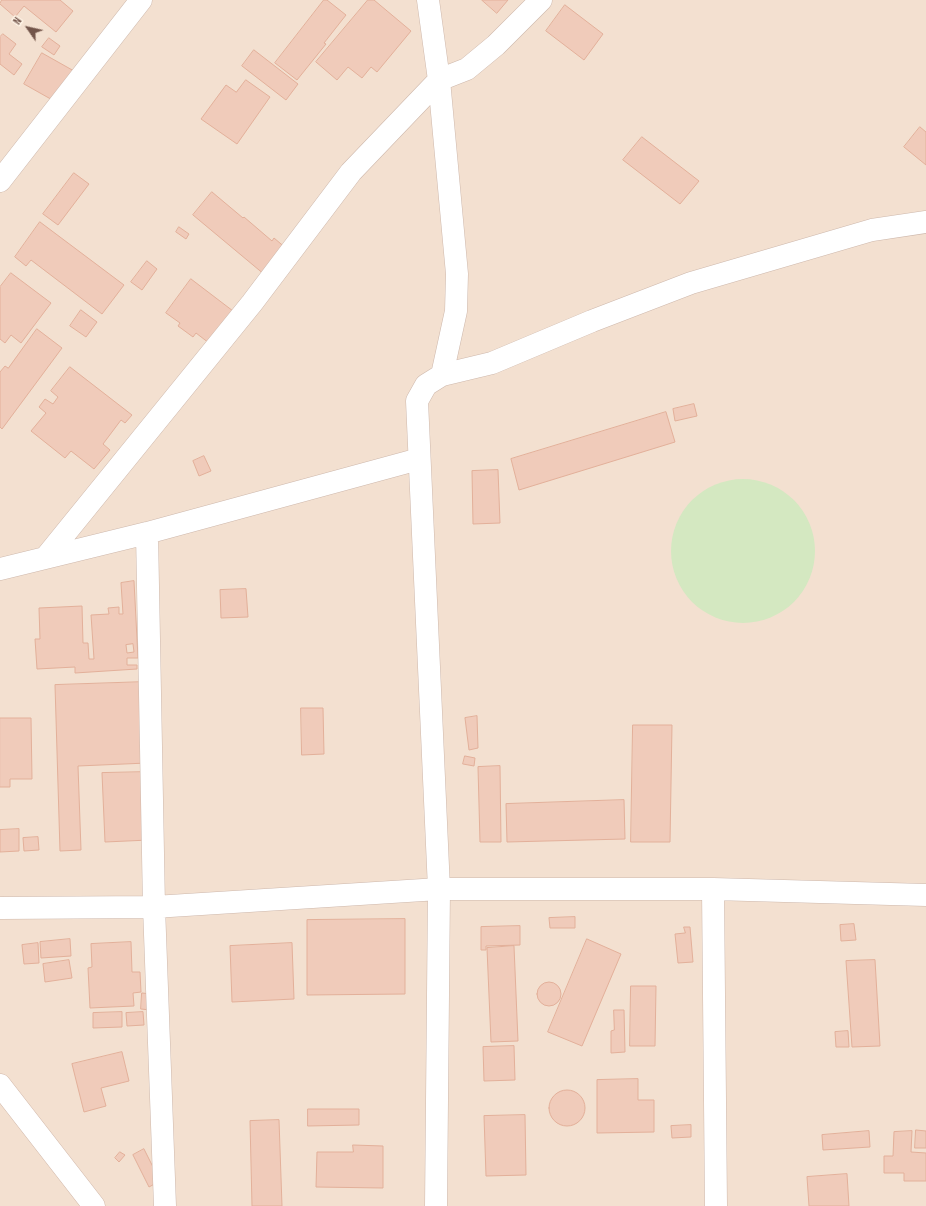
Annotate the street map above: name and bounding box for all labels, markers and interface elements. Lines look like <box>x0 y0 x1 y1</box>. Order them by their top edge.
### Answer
north arrow <box>8 8 48 48</box>
text: N <box>11 15 25 27</box>

